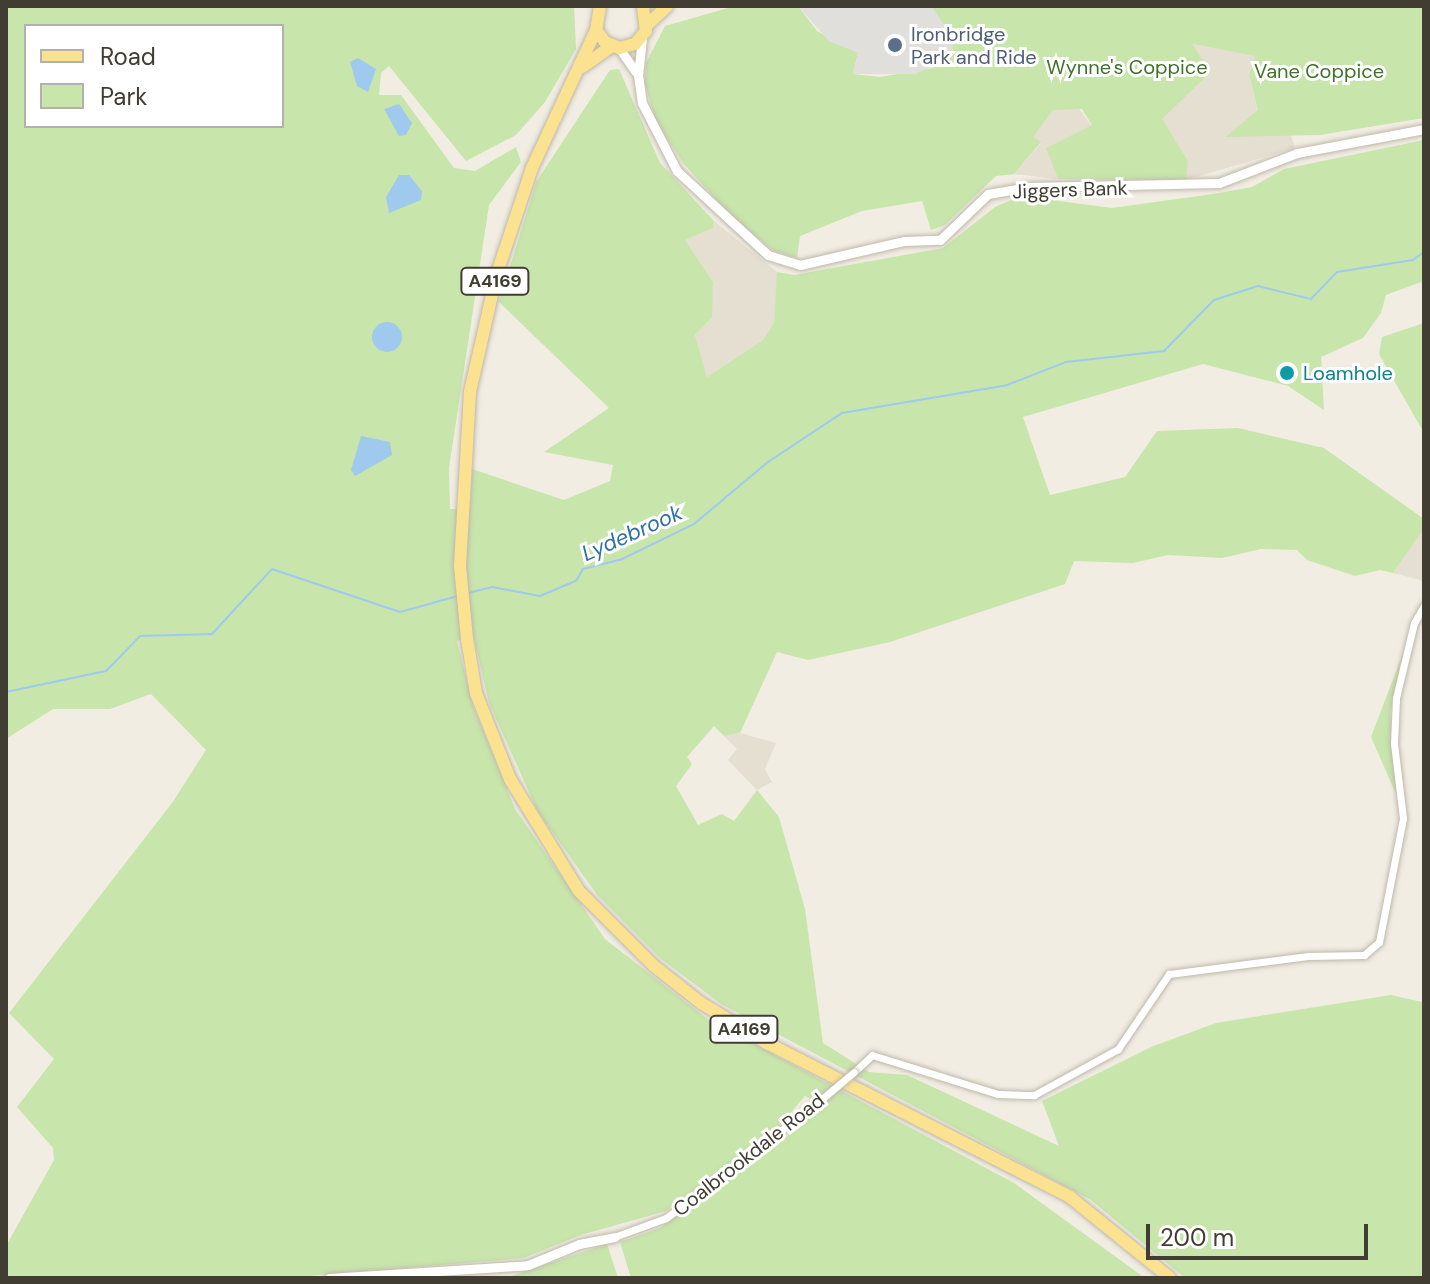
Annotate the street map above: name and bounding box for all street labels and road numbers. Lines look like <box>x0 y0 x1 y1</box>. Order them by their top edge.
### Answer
street label: Jiggers Bank <box>1012 176 1128 204</box>
road number: A4169 <box>459 267 531 295</box>
road number: A4169 <box>708 1015 780 1043</box>
street label: Coalbrookdale Road <box>669 1089 829 1221</box>

